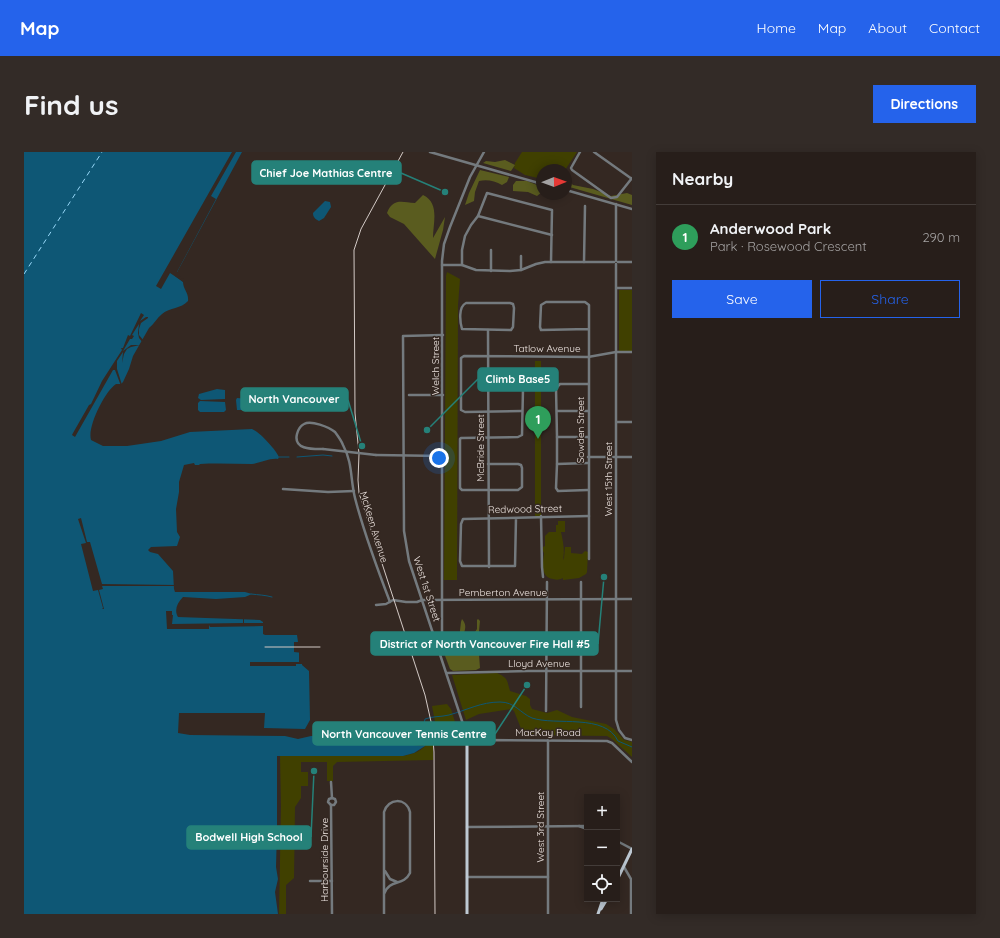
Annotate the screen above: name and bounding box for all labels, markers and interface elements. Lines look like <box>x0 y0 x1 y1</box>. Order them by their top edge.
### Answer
text: Map <box>20 16 59 40</box>
text: Home <box>757 19 796 37</box>
text: Map <box>818 19 846 37</box>
text: About <box>868 19 907 37</box>
text: Contact <box>929 19 980 37</box>
button: Directions <box>873 85 976 123</box>
text: Find us <box>24 87 118 122</box>
callout: Chief Joe Mathias Centre <box>252 161 401 184</box>
north arrow <box>536 164 572 200</box>
text: Chief Joe Mathias Centre <box>259 166 393 180</box>
text: Nearby <box>672 168 733 189</box>
text: Anderwood Park <box>710 219 831 238</box>
text: 1 <box>682 229 688 245</box>
text: 290 m <box>922 229 960 245</box>
text: Park · Rosewood Crescent <box>710 238 867 254</box>
button: Save <box>672 280 812 318</box>
button: Share <box>820 280 960 318</box>
street label: Welch Street <box>429 336 442 395</box>
street label: Tatlow Avenue <box>513 342 581 355</box>
callout: Climb Base5 <box>478 368 558 391</box>
text: Climb Base5 <box>486 372 550 386</box>
callout: North Vancouver <box>241 388 348 411</box>
text: North Vancouver <box>249 392 340 406</box>
street label: Sowden Street <box>574 396 587 463</box>
pin: 1 <box>525 406 551 439</box>
street label: McBride Street <box>474 414 487 482</box>
street label: West 15th Street <box>602 441 615 516</box>
your location <box>429 448 449 468</box>
street label: McKeen Avenue <box>357 490 391 565</box>
street label: Redwood Street <box>488 502 563 516</box>
street label: West 1st Street <box>410 555 444 624</box>
street label: Pemberton Avenue <box>459 586 547 599</box>
callout: District of North Vancouver Fire Hall #5 <box>371 632 598 655</box>
text: District of North Vancouver Fire Hall #5 <box>380 637 590 651</box>
street label: Lloyd Avenue <box>508 657 570 670</box>
callout: North Vancouver Tennis Centre <box>313 722 495 745</box>
street label: MacKay Road <box>515 726 581 739</box>
text: North Vancouver Tennis Centre <box>321 727 487 741</box>
street label: West 3rd Street <box>534 791 547 862</box>
map controls <box>584 794 620 902</box>
button: + <box>584 794 620 830</box>
street label: Harbourside Drive <box>318 818 331 902</box>
callout: Bodwell High School <box>187 826 311 849</box>
text: Bodwell High School <box>195 830 303 844</box>
button: − <box>584 830 620 866</box>
button: locate <box>584 866 620 902</box>

